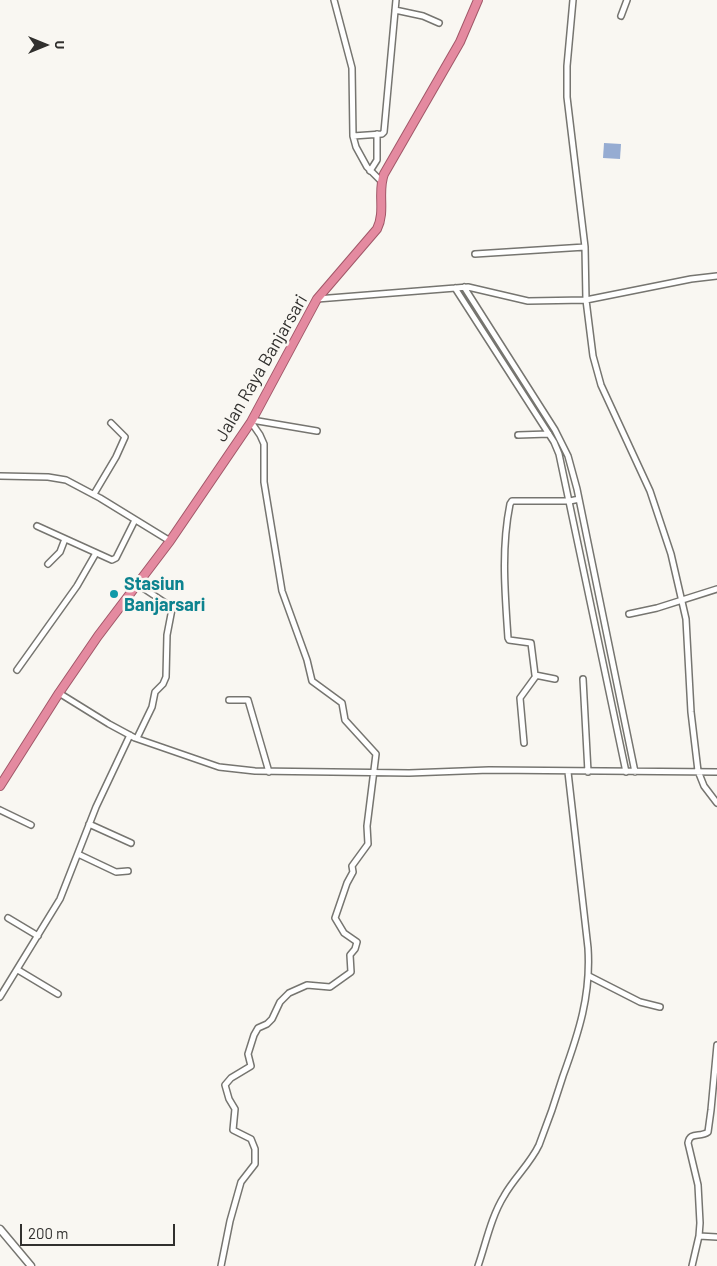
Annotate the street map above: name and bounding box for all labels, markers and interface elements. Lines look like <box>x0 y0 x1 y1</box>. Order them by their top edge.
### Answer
north arrow <box>20 20 70 70</box>
text: U <box>52 41 69 49</box>
street label: Jalan Raya Banjarsari <box>210 291 312 445</box>
place label: Stasiun Banjarsari <box>124 573 205 616</box>
marker: Stasiun Banjarsari <box>108 588 120 600</box>
scale bar <box>22 1214 178 1246</box>
text: 200 m <box>28 1224 68 1242</box>

